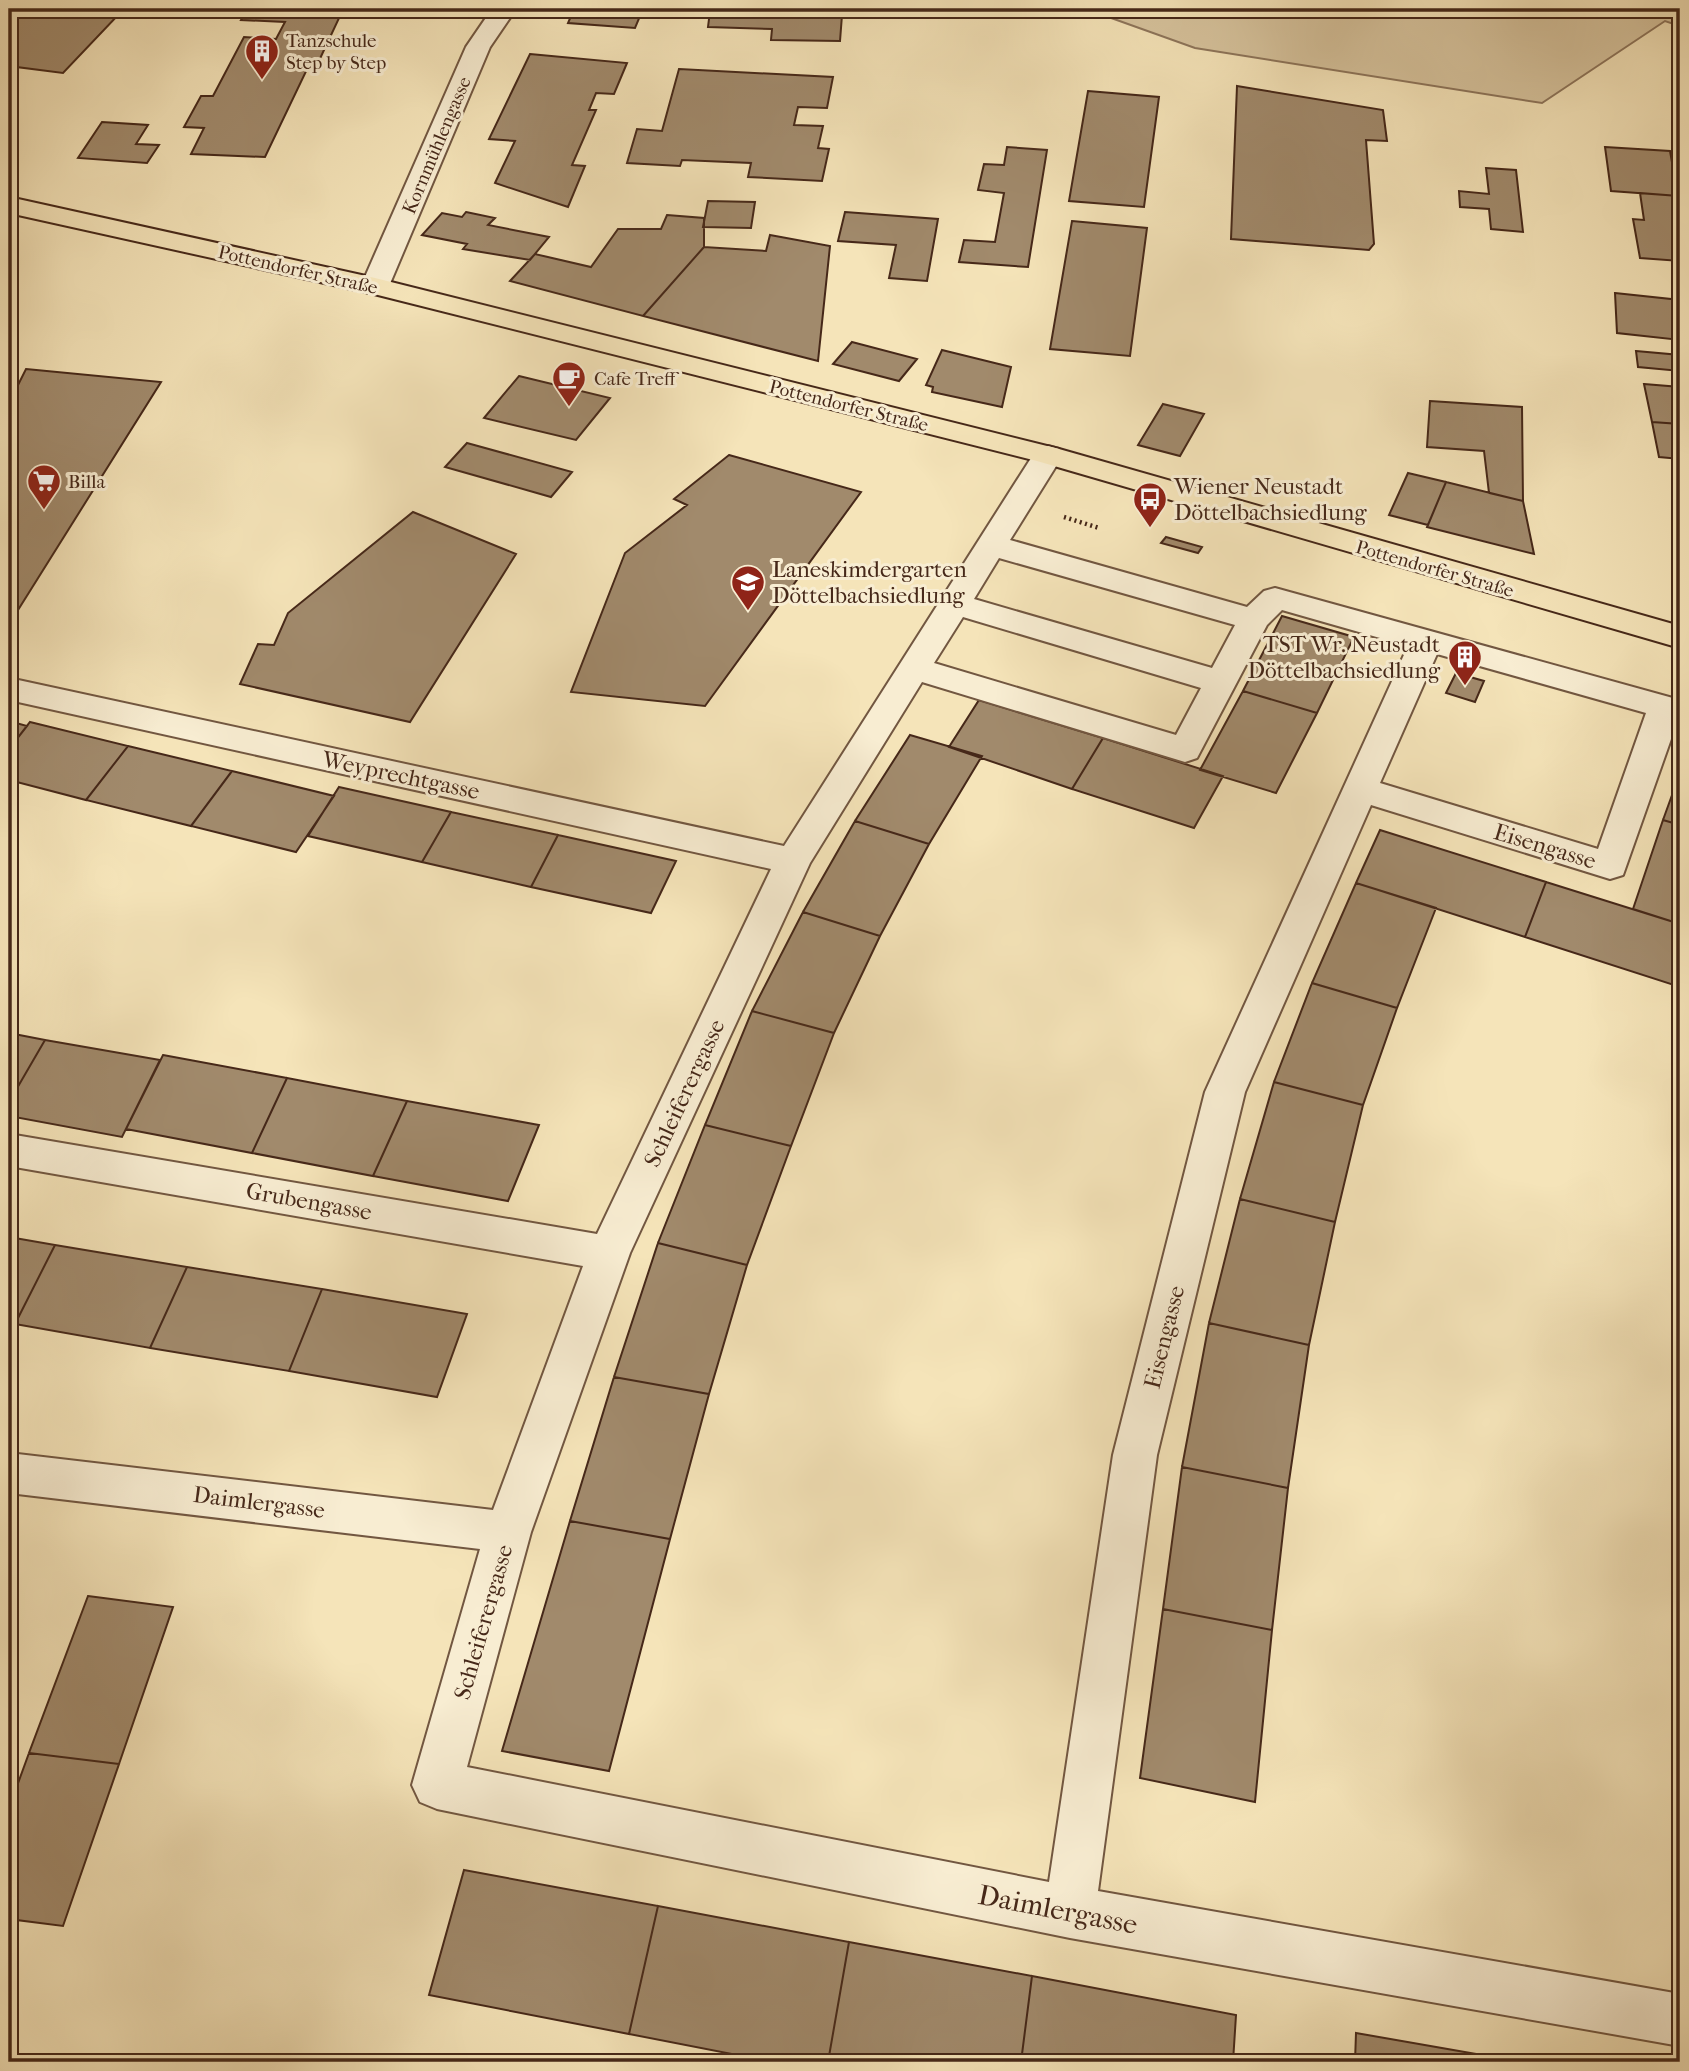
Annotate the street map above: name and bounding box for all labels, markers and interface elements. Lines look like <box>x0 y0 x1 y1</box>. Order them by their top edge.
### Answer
place label: Tanzschule Step by Step <box>286 30 386 74</box>
building icon: Tanzschule Step by Step <box>243 32 281 81</box>
street label: Kornmühlengasse <box>398 73 476 217</box>
street label: Pottendorfer Straße <box>216 241 380 299</box>
cafe icon: Cafe Treff <box>550 359 588 408</box>
place label: Cafe Treff <box>594 368 680 390</box>
street label: Pottendorfer Straße <box>767 376 931 436</box>
supermarket icon: Billa <box>25 462 63 511</box>
place label: Billa <box>68 471 105 493</box>
place label: Wiener Neustadt Döttelbachsiedlung <box>1173 473 1367 526</box>
bus stop icon: Wiener Neustadt Döttelbachsiedlung <box>1131 480 1169 529</box>
street label: Pottendorfer Straße <box>1353 536 1516 602</box>
place label: Laneskimdergarten Döttelbachsiedlung <box>772 556 967 609</box>
school or university icon: Laneskimdergarten Döttelbachsiedlung <box>729 563 767 612</box>
place label: TST Wr. Neustadt Döttelbachsiedlung <box>1247 631 1441 684</box>
building icon: TST Wr. Neustadt Döttelbachsiedlung <box>1446 638 1484 687</box>
street label: Weyprechtgasse <box>319 745 482 805</box>
street label: Eisengasse <box>1491 818 1599 875</box>
street label: Schleiferergasse <box>638 1015 730 1171</box>
street label: Grubengasse <box>244 1177 374 1226</box>
street label: Eisengasse <box>1139 1283 1190 1391</box>
street label: Daimlergasse <box>191 1481 326 1524</box>
street label: Schleiferergasse <box>448 1542 518 1703</box>
street label: Daimlergasse <box>975 1878 1140 1941</box>

